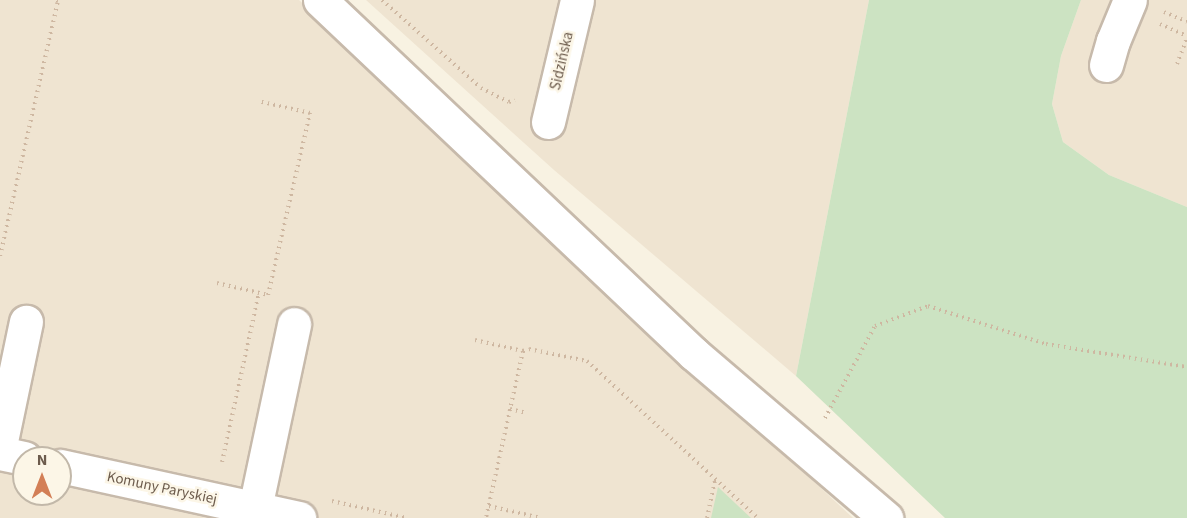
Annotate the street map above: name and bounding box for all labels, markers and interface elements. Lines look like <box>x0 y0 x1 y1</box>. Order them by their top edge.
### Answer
street label: Sidzińska <box>547 30 577 92</box>
north arrow <box>12 446 72 506</box>
text: N <box>37 449 47 471</box>
street label: Komuny Paryskiej <box>105 468 219 508</box>

